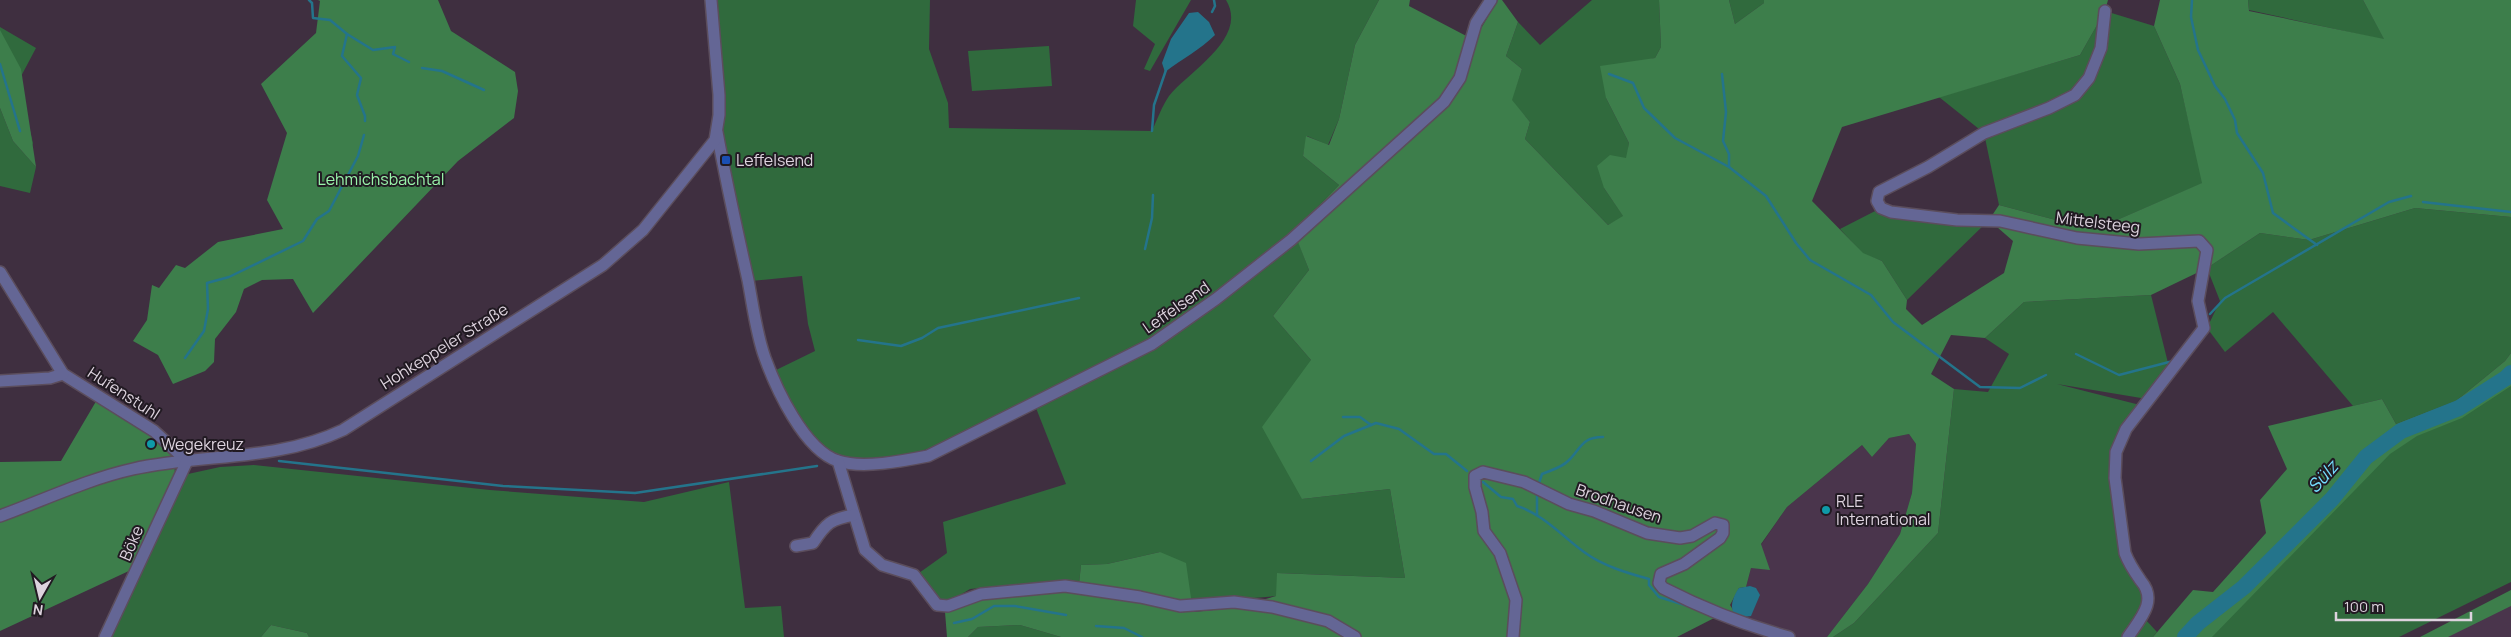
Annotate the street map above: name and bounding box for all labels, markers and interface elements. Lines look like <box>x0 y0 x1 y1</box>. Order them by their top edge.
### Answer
place label: Leffelsend <box>736 149 813 171</box>
marker: Leffelsend <box>720 154 732 166</box>
park label: Lehmichsbachtal <box>318 168 444 190</box>
street label: Mittelsteeg <box>2055 206 2141 238</box>
street label: Leffelsend <box>1138 276 1214 338</box>
street label: Hohkeppeler Straße <box>376 298 512 394</box>
street label: Hufenstuhl <box>84 361 164 425</box>
place label: Wegekreuz <box>161 433 244 455</box>
marker: Wegekreuz <box>145 438 157 450</box>
water label: Sülz <box>2302 453 2345 498</box>
street label: Brodhausen <box>1573 478 1665 528</box>
place label: RLE International <box>1836 490 1931 530</box>
marker: RLE International <box>1820 504 1832 516</box>
street label: Böke <box>114 522 148 564</box>
north arrow <box>15 572 65 622</box>
scale bar <box>2336 590 2471 622</box>
text: 100 m <box>2344 596 2384 617</box>
text: N <box>32 600 44 620</box>

